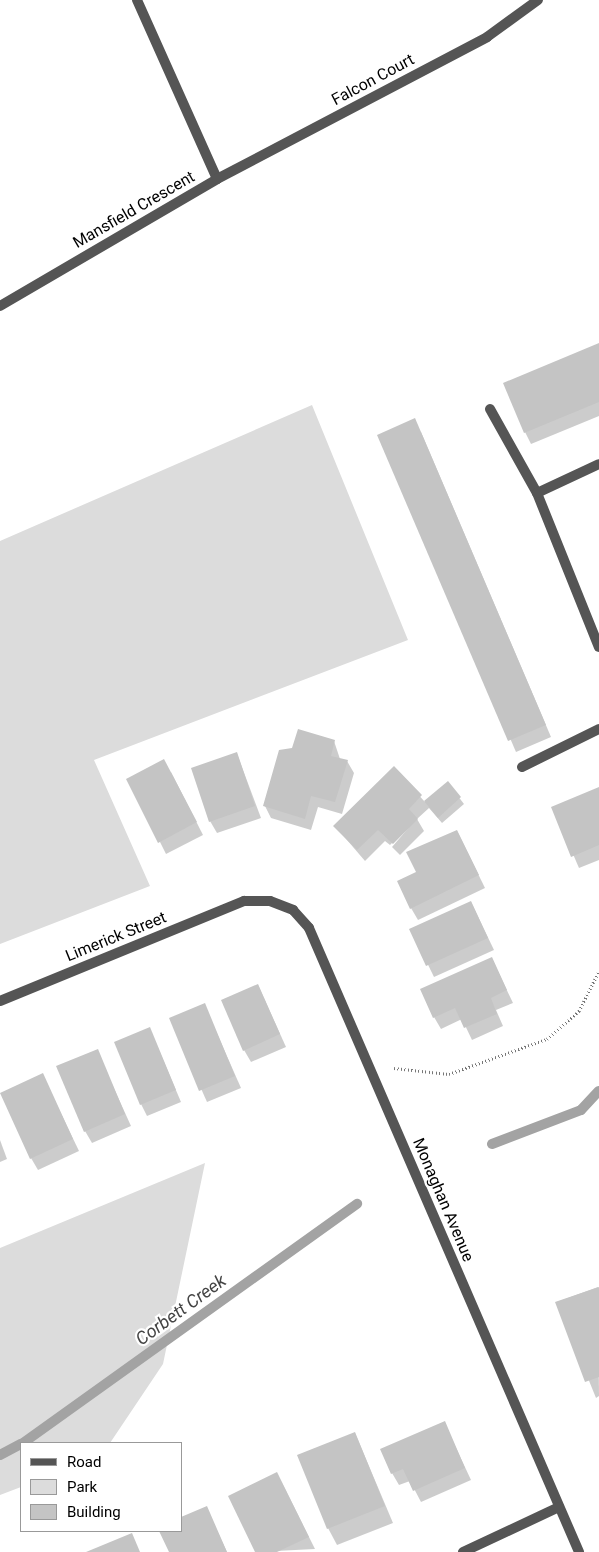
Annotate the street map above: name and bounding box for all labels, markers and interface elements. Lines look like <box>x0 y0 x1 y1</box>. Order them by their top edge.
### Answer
street label: Falcon Court <box>328 50 418 110</box>
street label: Mansfield Crescent <box>70 167 198 253</box>
street label: Limerick Street <box>63 908 169 966</box>
street label: Monaghan Avenue <box>408 1135 478 1265</box>
water label: Corbett Creek <box>132 1270 230 1350</box>
legend <box>20 1442 182 1532</box>
text: Road <box>67 1453 101 1471</box>
text: Park <box>67 1478 97 1496</box>
text: Building <box>67 1503 121 1521</box>

